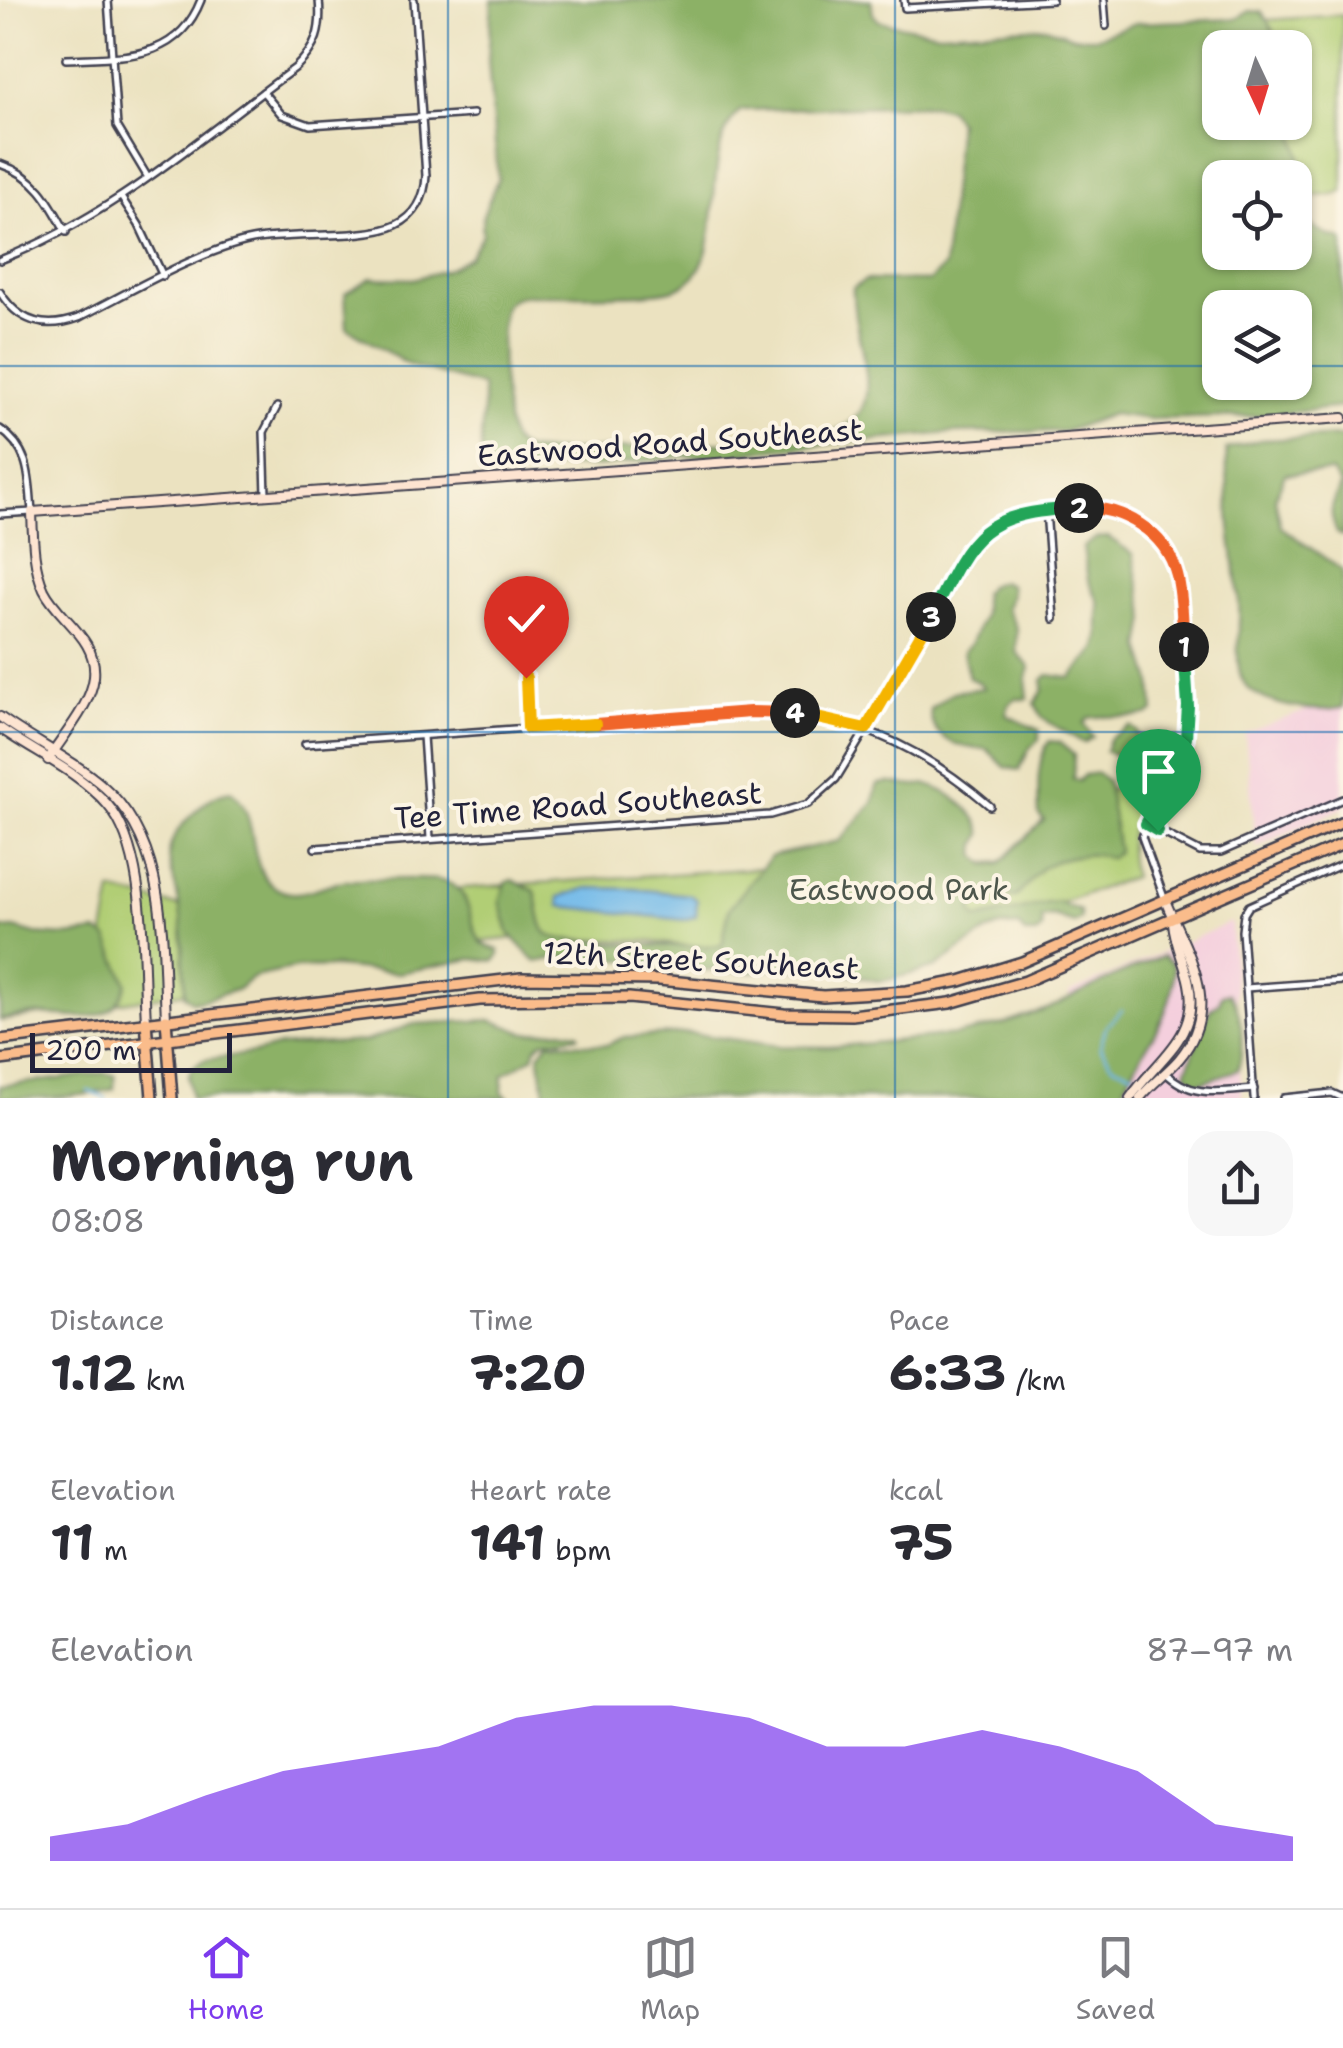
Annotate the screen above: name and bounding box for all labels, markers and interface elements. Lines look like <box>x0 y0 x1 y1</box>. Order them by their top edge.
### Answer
north arrow <box>1202 30 1312 140</box>
map controls <box>1202 30 1312 400</box>
button: locate <box>1202 160 1312 270</box>
button: layers <box>1202 290 1312 400</box>
street label: Eastwood Road Southeast <box>476 409 864 476</box>
pin: 2 <box>1054 483 1104 533</box>
text: 2 <box>1069 489 1089 527</box>
pin <box>484 576 569 679</box>
icon: check <box>499 591 554 646</box>
pin: 3 <box>906 592 956 642</box>
text: 3 <box>921 598 941 636</box>
pin: 1 <box>1159 622 1209 672</box>
text: 1 <box>1178 628 1190 666</box>
pin: 4 <box>770 688 820 738</box>
text: 4 <box>785 694 805 732</box>
pin <box>1116 729 1201 832</box>
icon: arrive <box>1131 744 1186 799</box>
street label: Tee Time Road Southeast <box>393 772 763 839</box>
park label: Eastwood Park <box>789 869 1009 910</box>
street label: 12th Street Southeast <box>542 932 860 989</box>
scale bar <box>30 1028 232 1072</box>
text: 200 m <box>45 1031 136 1069</box>
text: Morning run <box>50 1124 414 1198</box>
button: share <box>1188 1131 1293 1236</box>
text: 08:08 <box>50 1199 145 1242</box>
text: Distance <box>50 1301 165 1339</box>
text: Time <box>469 1301 534 1339</box>
text: Pace <box>889 1301 950 1339</box>
text: 1.12 <box>50 1339 136 1406</box>
text: 7:20 <box>469 1339 587 1406</box>
text: 6:33 <box>889 1339 1006 1406</box>
text: km <box>136 1361 185 1399</box>
text: /km <box>1006 1361 1066 1399</box>
text: Elevation <box>50 1471 175 1509</box>
text: Heart rate <box>469 1471 612 1509</box>
text: kcal <box>889 1471 943 1509</box>
text: 11 <box>50 1509 94 1576</box>
text: 141 <box>469 1509 546 1576</box>
text: 75 <box>889 1509 954 1576</box>
text: m <box>94 1531 128 1569</box>
text: bpm <box>546 1531 611 1569</box>
text: Elevation <box>50 1628 193 1671</box>
text: 87–97 m <box>1146 1628 1293 1671</box>
tab: Home <box>188 1930 265 2028</box>
tab: Map <box>640 1930 700 2028</box>
tab: Saved <box>1076 1930 1155 2028</box>

